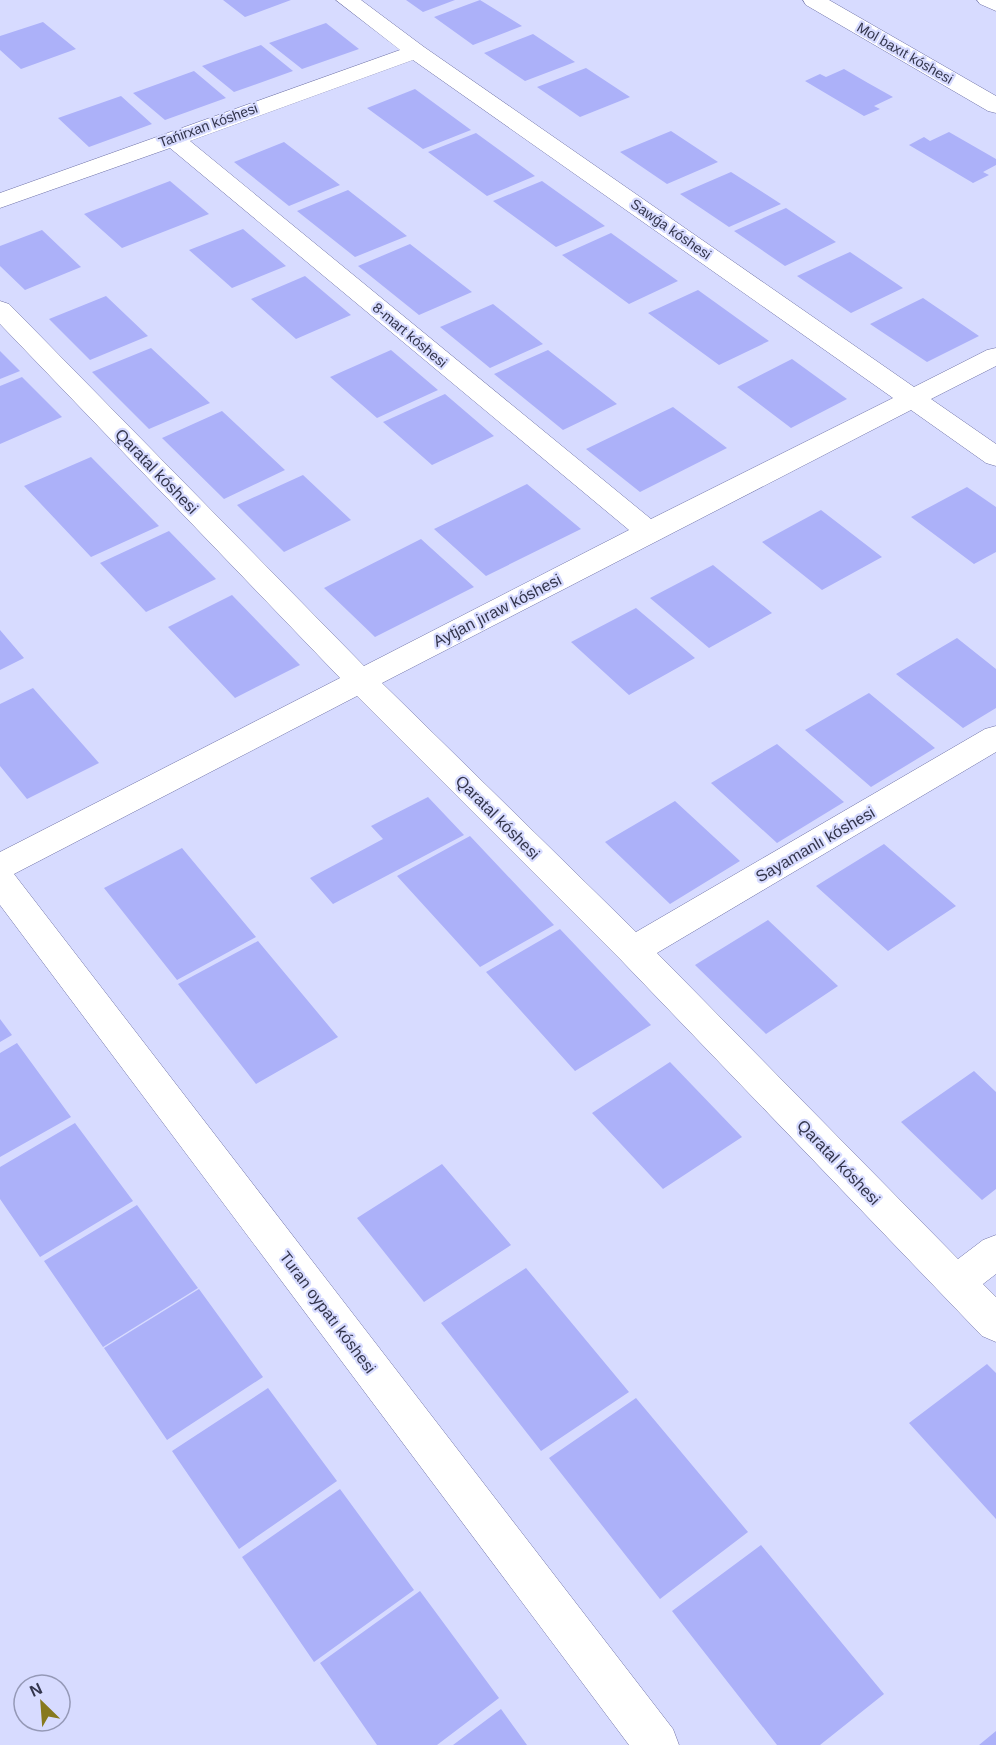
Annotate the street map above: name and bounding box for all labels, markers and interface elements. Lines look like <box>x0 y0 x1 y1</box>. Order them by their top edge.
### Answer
street label: Mol baxıt kóshesi <box>854 19 956 87</box>
street label: Tańirxan kóshesi <box>156 100 260 150</box>
street label: Sawǵa kóshesi <box>628 195 714 263</box>
street label: 8-mart kóshesi <box>370 299 450 371</box>
street label: Qaratal kóshesi <box>112 425 201 517</box>
street label: Aytjan jıraw kóshesi <box>431 571 564 650</box>
street label: Qaratal kóshesi <box>452 772 543 863</box>
street label: Sayamanlı kóshesi <box>753 803 878 885</box>
street label: Qaratal kóshesi <box>794 1116 883 1208</box>
street label: Turan oypatı kóshesi <box>276 1248 379 1376</box>
north arrow <box>12 1673 72 1733</box>
text: N <box>27 1680 45 1700</box>

